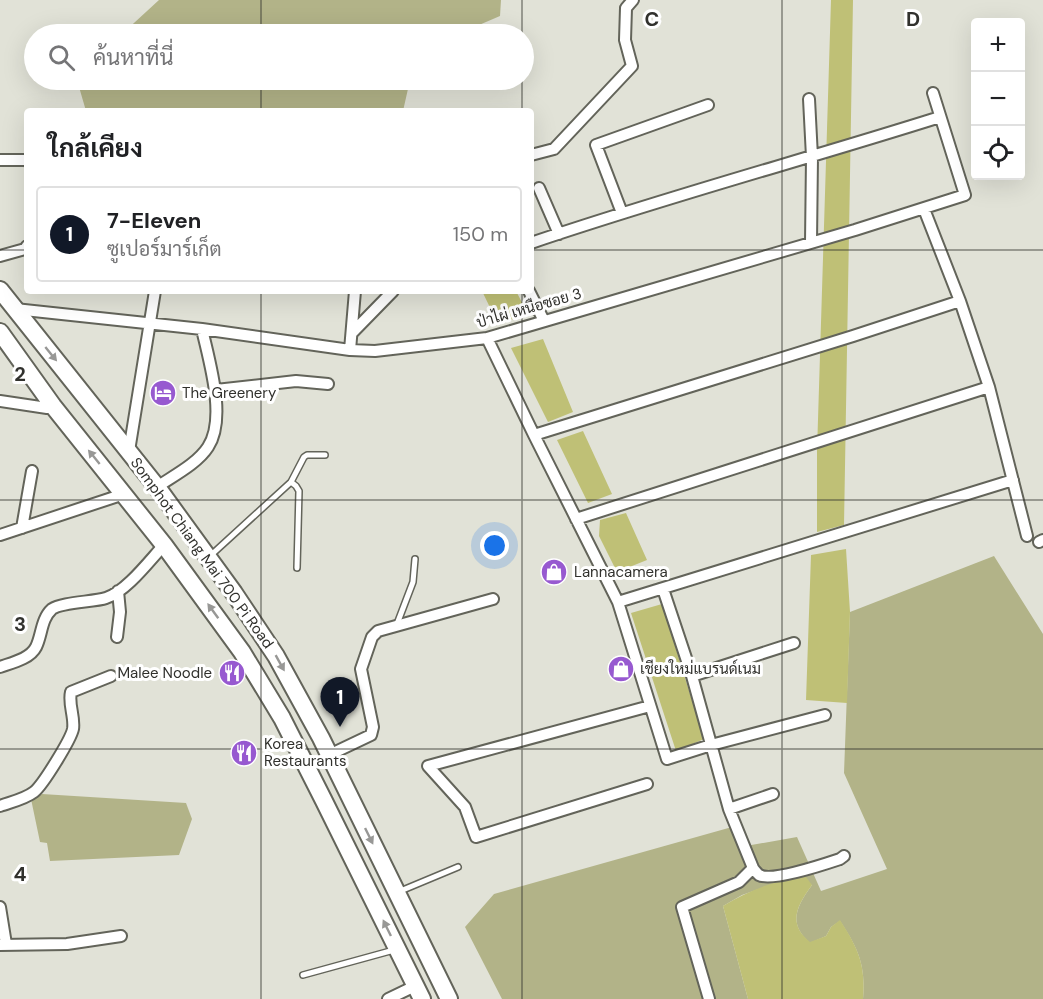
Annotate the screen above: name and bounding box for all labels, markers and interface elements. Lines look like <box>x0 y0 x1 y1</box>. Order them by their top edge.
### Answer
text: C <box>645 6 659 32</box>
text: D <box>906 6 920 32</box>
map controls <box>971 18 1025 180</box>
button: + <box>971 18 1025 72</box>
search box <box>24 24 534 90</box>
icon: search <box>45 41 78 74</box>
text: ค้นหาที่นี่ <box>93 43 173 72</box>
button: − <box>971 72 1025 126</box>
button: locate <box>971 126 1025 180</box>
text: ใกล้เคียง <box>48 131 143 165</box>
text: 7-Eleven <box>107 206 201 235</box>
text: 1 <box>66 221 73 247</box>
text: 150 m <box>453 221 508 247</box>
text: ซูเปอร์มาร์เก็ต <box>107 236 222 262</box>
street label: ป่าไผ่ เหนือซอย 3 <box>474 283 584 333</box>
one-way arrow <box>45 346 58 362</box>
text: 2 <box>14 361 26 387</box>
hotel icon: The Greenery <box>148 378 178 408</box>
place label: The Greenery <box>182 383 277 403</box>
one-way arrow <box>88 450 101 465</box>
street label: Somphot Chiang Mai 700 Pi Road <box>126 454 278 652</box>
your location <box>480 531 509 560</box>
shop icon: Lannacamera <box>539 557 569 587</box>
place label: Lannacamera <box>574 562 668 582</box>
one-way arrow <box>207 604 219 620</box>
text: 3 <box>14 611 26 637</box>
shop icon: เชียงใหม่แบรนด์เนม <box>606 654 636 684</box>
one-way arrow <box>274 655 285 671</box>
restaurant icon: Malee Noodle <box>217 658 247 688</box>
place label: เชียงใหม่แบรนด์เนม <box>640 659 761 679</box>
place label: Malee Noodle <box>117 663 212 683</box>
pin: 1 <box>320 678 360 727</box>
place label: Korea Restaurants <box>264 734 347 771</box>
restaurant icon: Korea Restaurants <box>229 738 259 768</box>
one-way arrow <box>365 827 374 844</box>
text: 4 <box>14 861 27 887</box>
one-way arrow <box>382 919 391 936</box>

